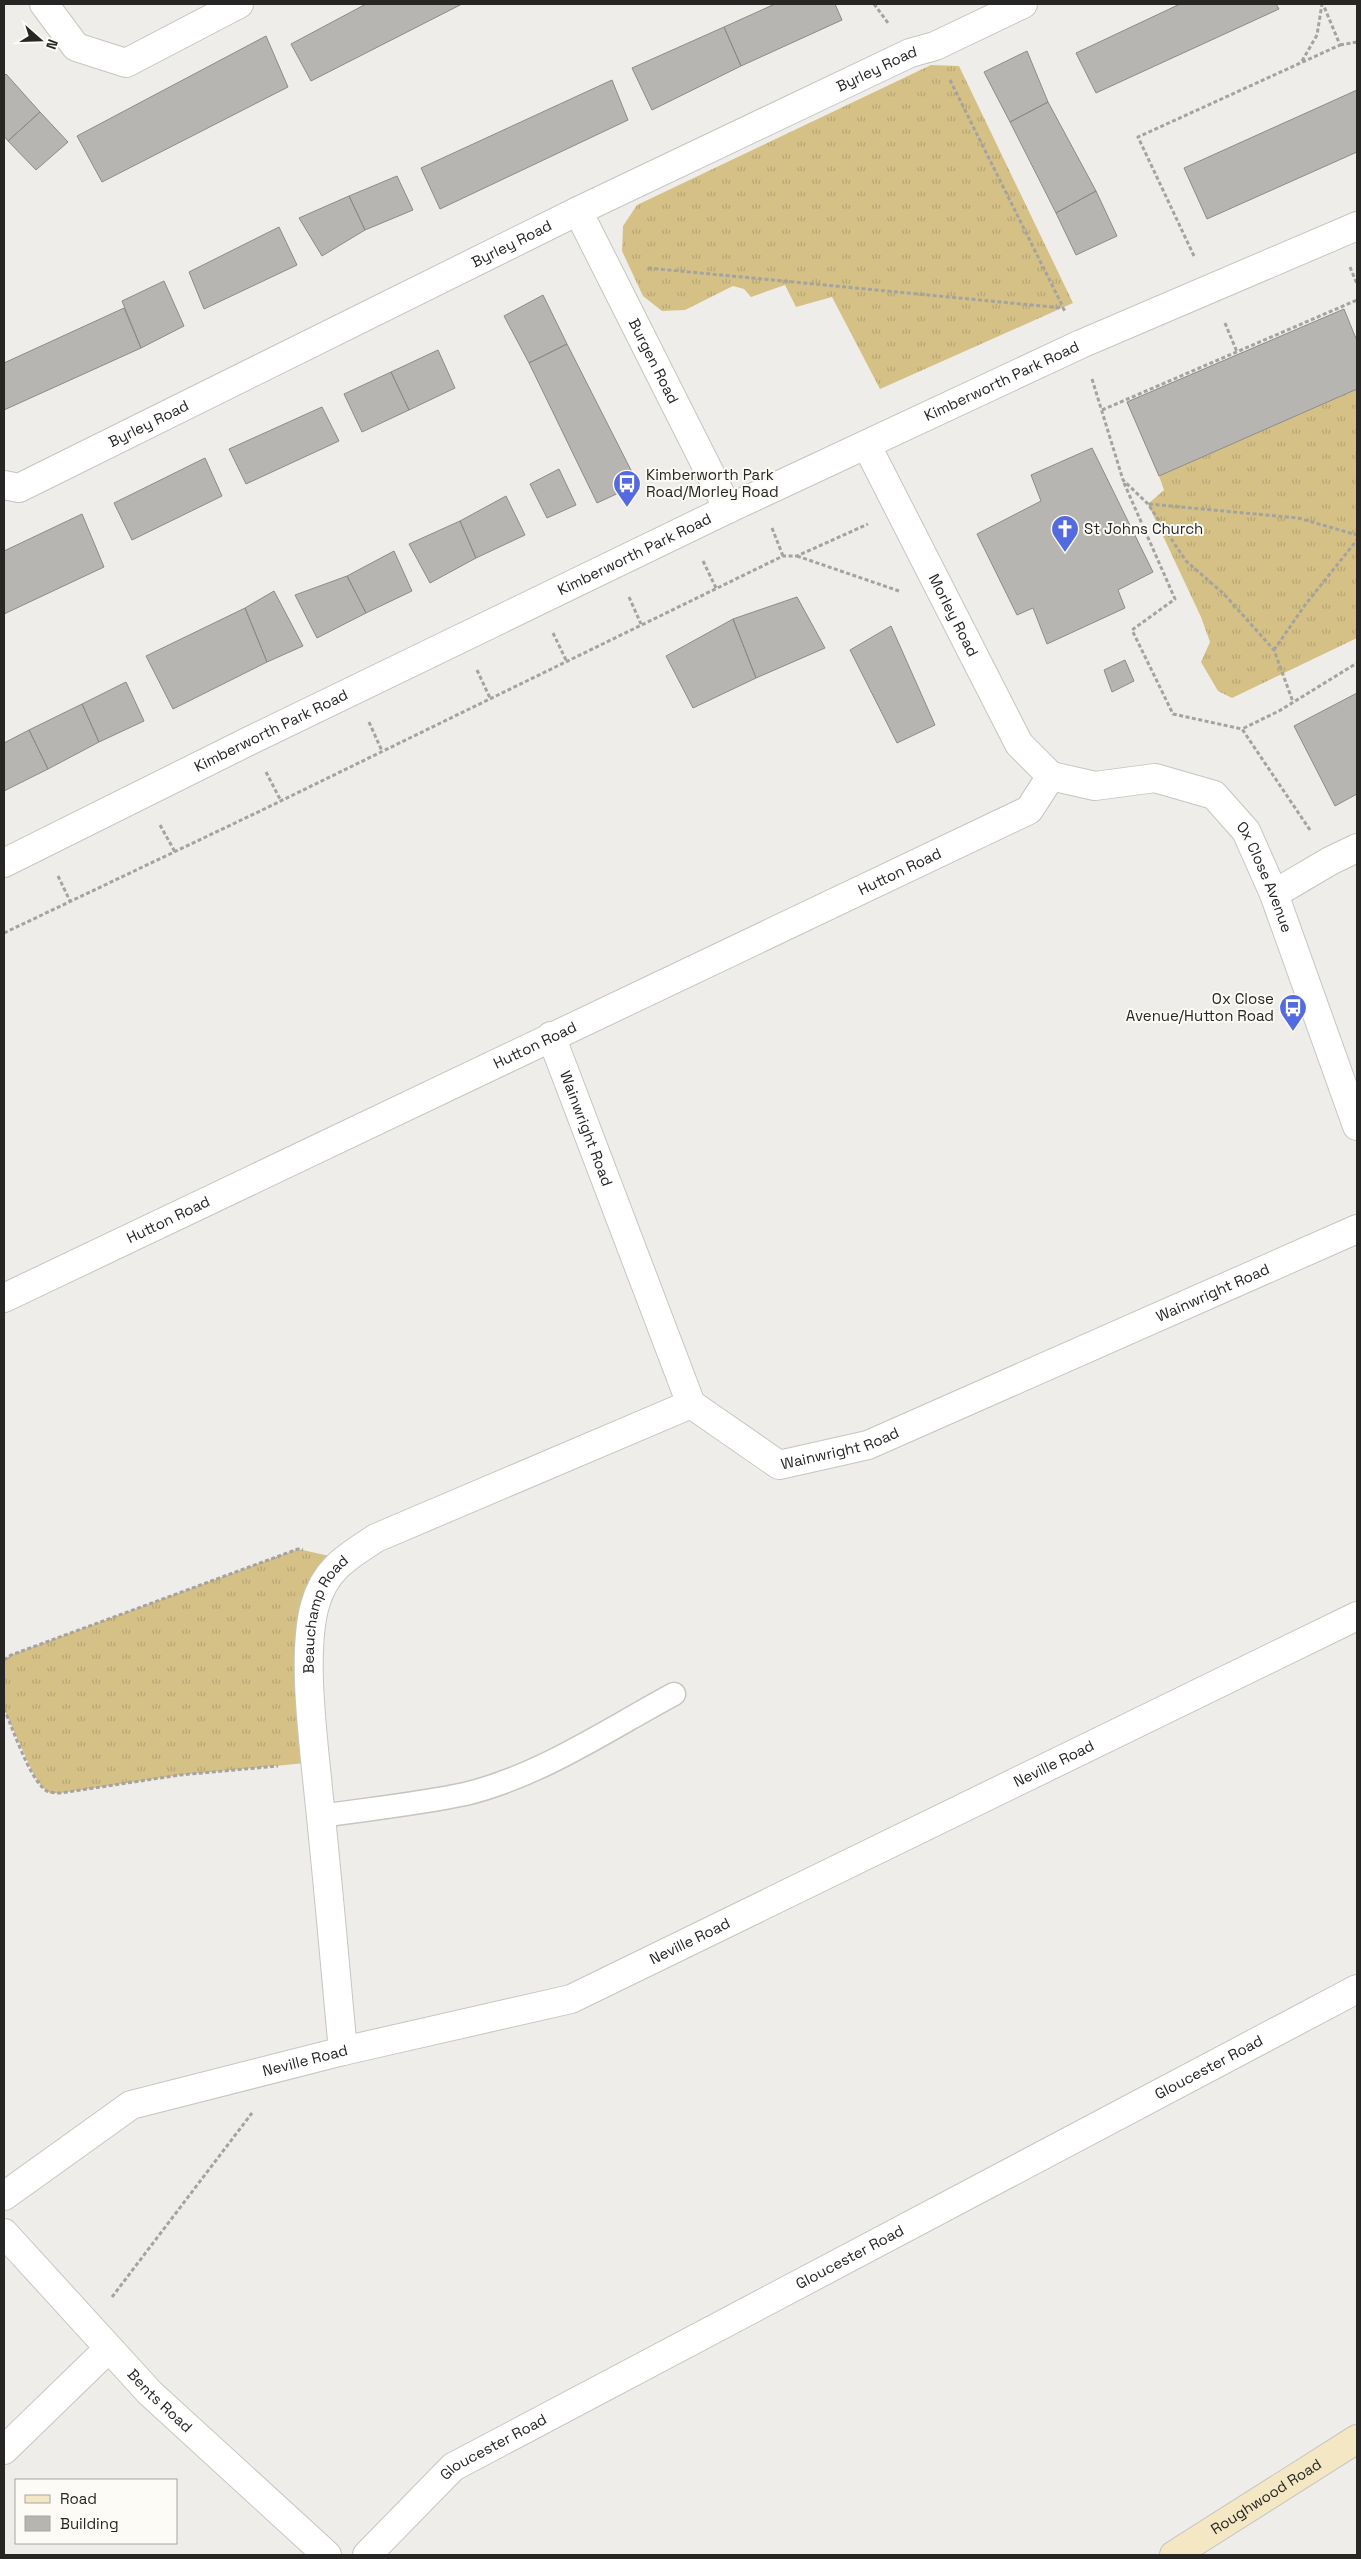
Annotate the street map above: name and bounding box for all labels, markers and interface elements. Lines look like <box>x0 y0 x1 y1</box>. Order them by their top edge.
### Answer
north arrow <box>15 15 65 65</box>
text: N <box>42 37 62 52</box>
street label: Byrley Road <box>833 42 919 96</box>
street label: Byrley Road <box>468 216 555 271</box>
street label: Burgen Road <box>625 315 683 407</box>
street label: Kimberworth Park Road <box>921 336 1082 425</box>
street label: Byrley Road <box>105 395 192 451</box>
place label: Kimberworth Park Road/Morley Road <box>646 465 779 501</box>
bus stop icon: Kimberworth Park Road/Morley Road <box>612 469 642 508</box>
street label: Kimberworth Park Road <box>554 509 714 599</box>
church icon: St Johns Church <box>1050 514 1080 553</box>
place label: St Johns Church <box>1084 519 1203 538</box>
street label: Morley Road <box>925 570 983 660</box>
street label: Kimberworth Park Road <box>191 685 351 776</box>
street label: Ox Close Avenue <box>1233 817 1297 935</box>
street label: Hutton Road <box>855 843 944 899</box>
place label: Ox Close Avenue/Hutton Road <box>1126 989 1274 1025</box>
bus stop icon: Ox Close Avenue/Hutton Road <box>1278 993 1308 1032</box>
street label: Hutton Road <box>490 1017 579 1073</box>
street label: Wainwright Road <box>556 1068 617 1189</box>
street label: Hutton Road <box>123 1191 213 1247</box>
street label: Wainwright Road <box>1153 1259 1272 1326</box>
street label: Wainwright Road <box>779 1423 902 1473</box>
street label: Beauchamp Road <box>299 1551 352 1674</box>
street label: Neville Road <box>1010 1736 1097 1791</box>
street label: Neville Road <box>646 1913 733 1968</box>
street label: Gloucester Road <box>1151 2031 1266 2103</box>
street label: Neville Road <box>260 2040 350 2080</box>
street label: Gloucester Road <box>792 2220 907 2293</box>
street label: Bents Road <box>124 2365 197 2436</box>
street label: Gloucester Road <box>435 2409 550 2484</box>
street label: Roughwood Road <box>1207 2454 1325 2538</box>
legend <box>15 2479 178 2544</box>
text: Road <box>60 2489 97 2508</box>
text: Building <box>60 2514 119 2533</box>

